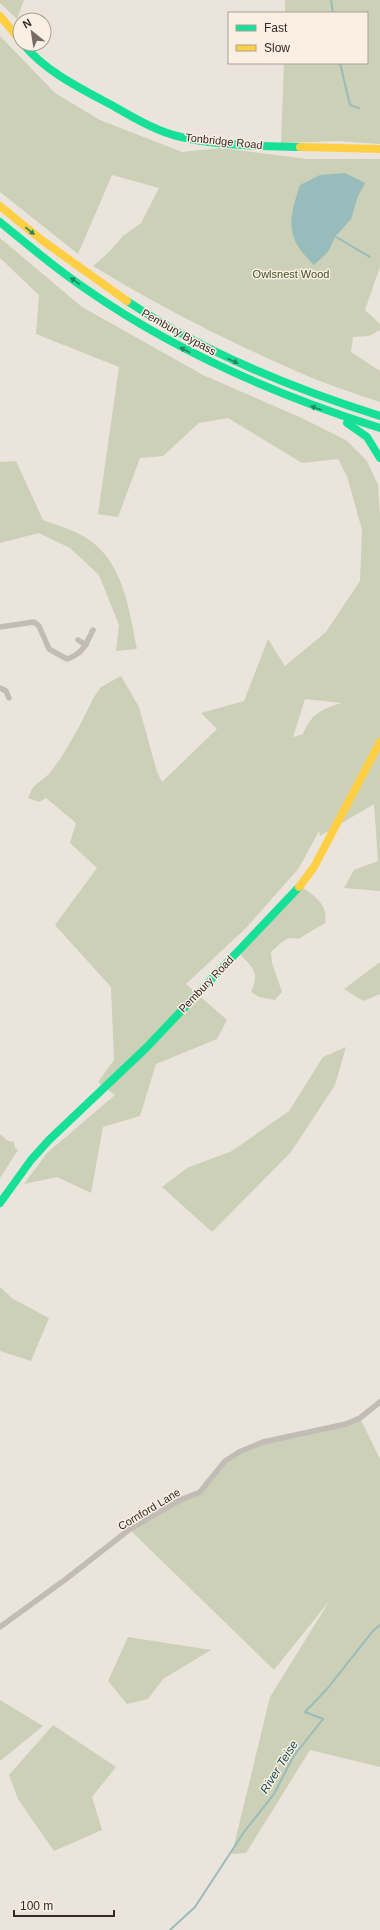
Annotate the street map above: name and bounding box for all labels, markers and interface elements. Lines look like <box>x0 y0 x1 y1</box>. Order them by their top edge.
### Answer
north arrow <box>12 12 52 52</box>
legend <box>228 12 368 64</box>
text: N <box>21 16 33 31</box>
text: Fast <box>264 21 288 35</box>
text: Slow <box>264 41 290 55</box>
street label: Tonbridge Road <box>185 131 263 151</box>
one-way arrow <box>24 227 35 236</box>
park label: Owlsnest Wood <box>253 268 329 280</box>
one-way arrow <box>69 277 80 285</box>
street label: Pembury Bypass <box>140 307 219 358</box>
one-way arrow <box>179 347 190 353</box>
one-way arrow <box>228 358 239 364</box>
one-way arrow <box>310 405 322 411</box>
street label: Pembury Road <box>176 953 236 1015</box>
street label: Cornford Lane <box>116 1486 182 1532</box>
water label: River Teise <box>257 1738 301 1796</box>
scale bar <box>14 1892 114 1918</box>
text: 100 m <box>20 1899 53 1913</box>

